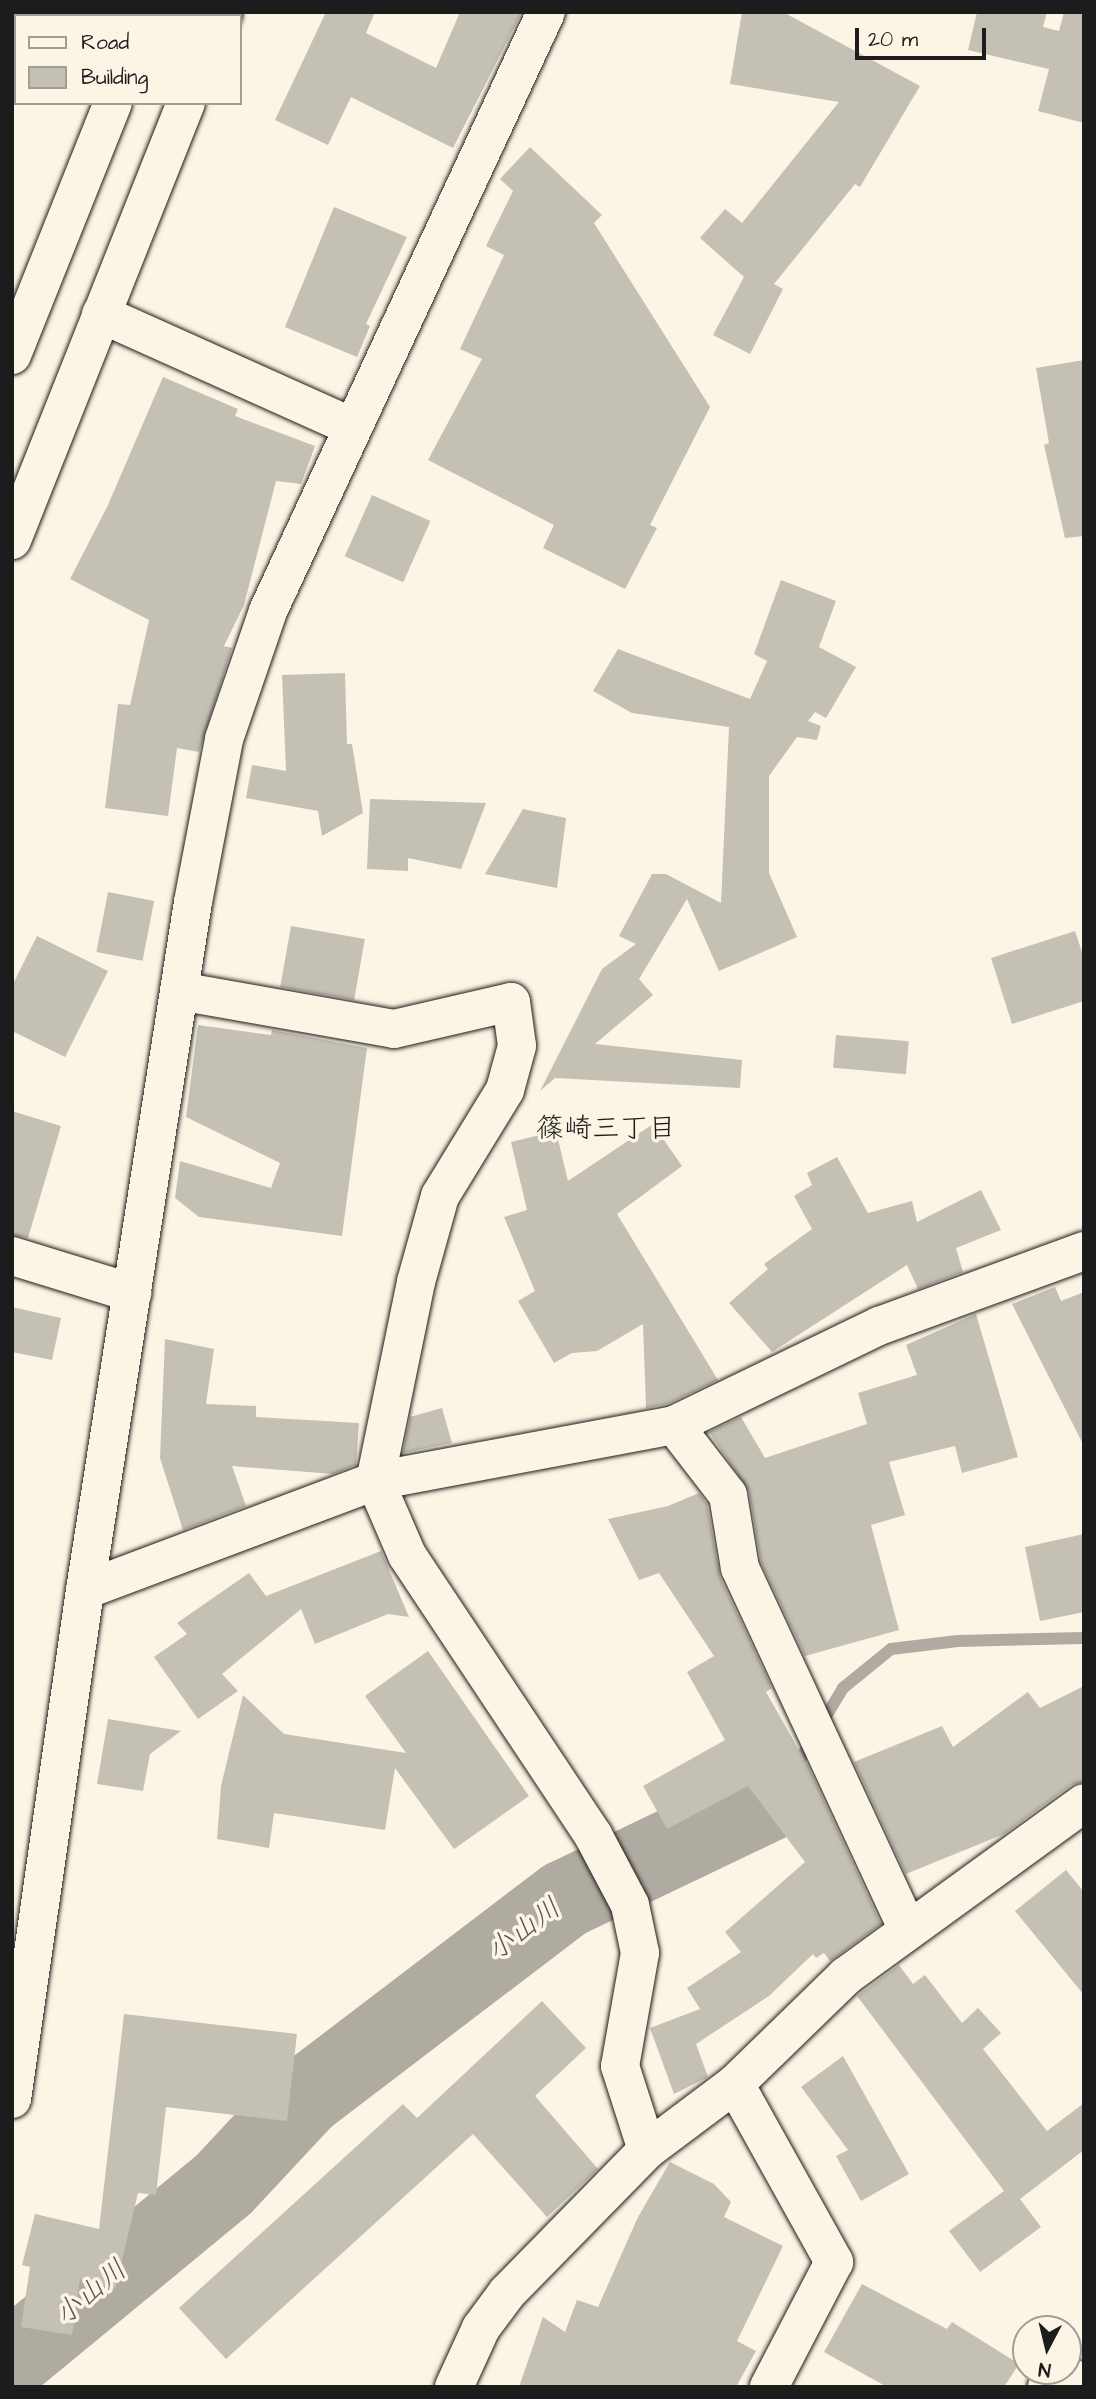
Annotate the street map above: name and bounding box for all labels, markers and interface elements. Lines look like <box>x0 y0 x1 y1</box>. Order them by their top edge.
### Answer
legend <box>14 14 242 105</box>
scale bar <box>858 14 989 58</box>
text: 20 m <box>868 25 918 54</box>
text: Road <box>81 28 129 57</box>
text: Building <box>81 63 148 92</box>
district label: 篠崎三丁目 <box>536 1112 676 1146</box>
water label: 小山川 <box>480 1891 568 1969</box>
water label: 小山川 <box>48 2253 134 2333</box>
north arrow <box>1012 2315 1082 2385</box>
text: N <box>1037 2355 1052 2383</box>

